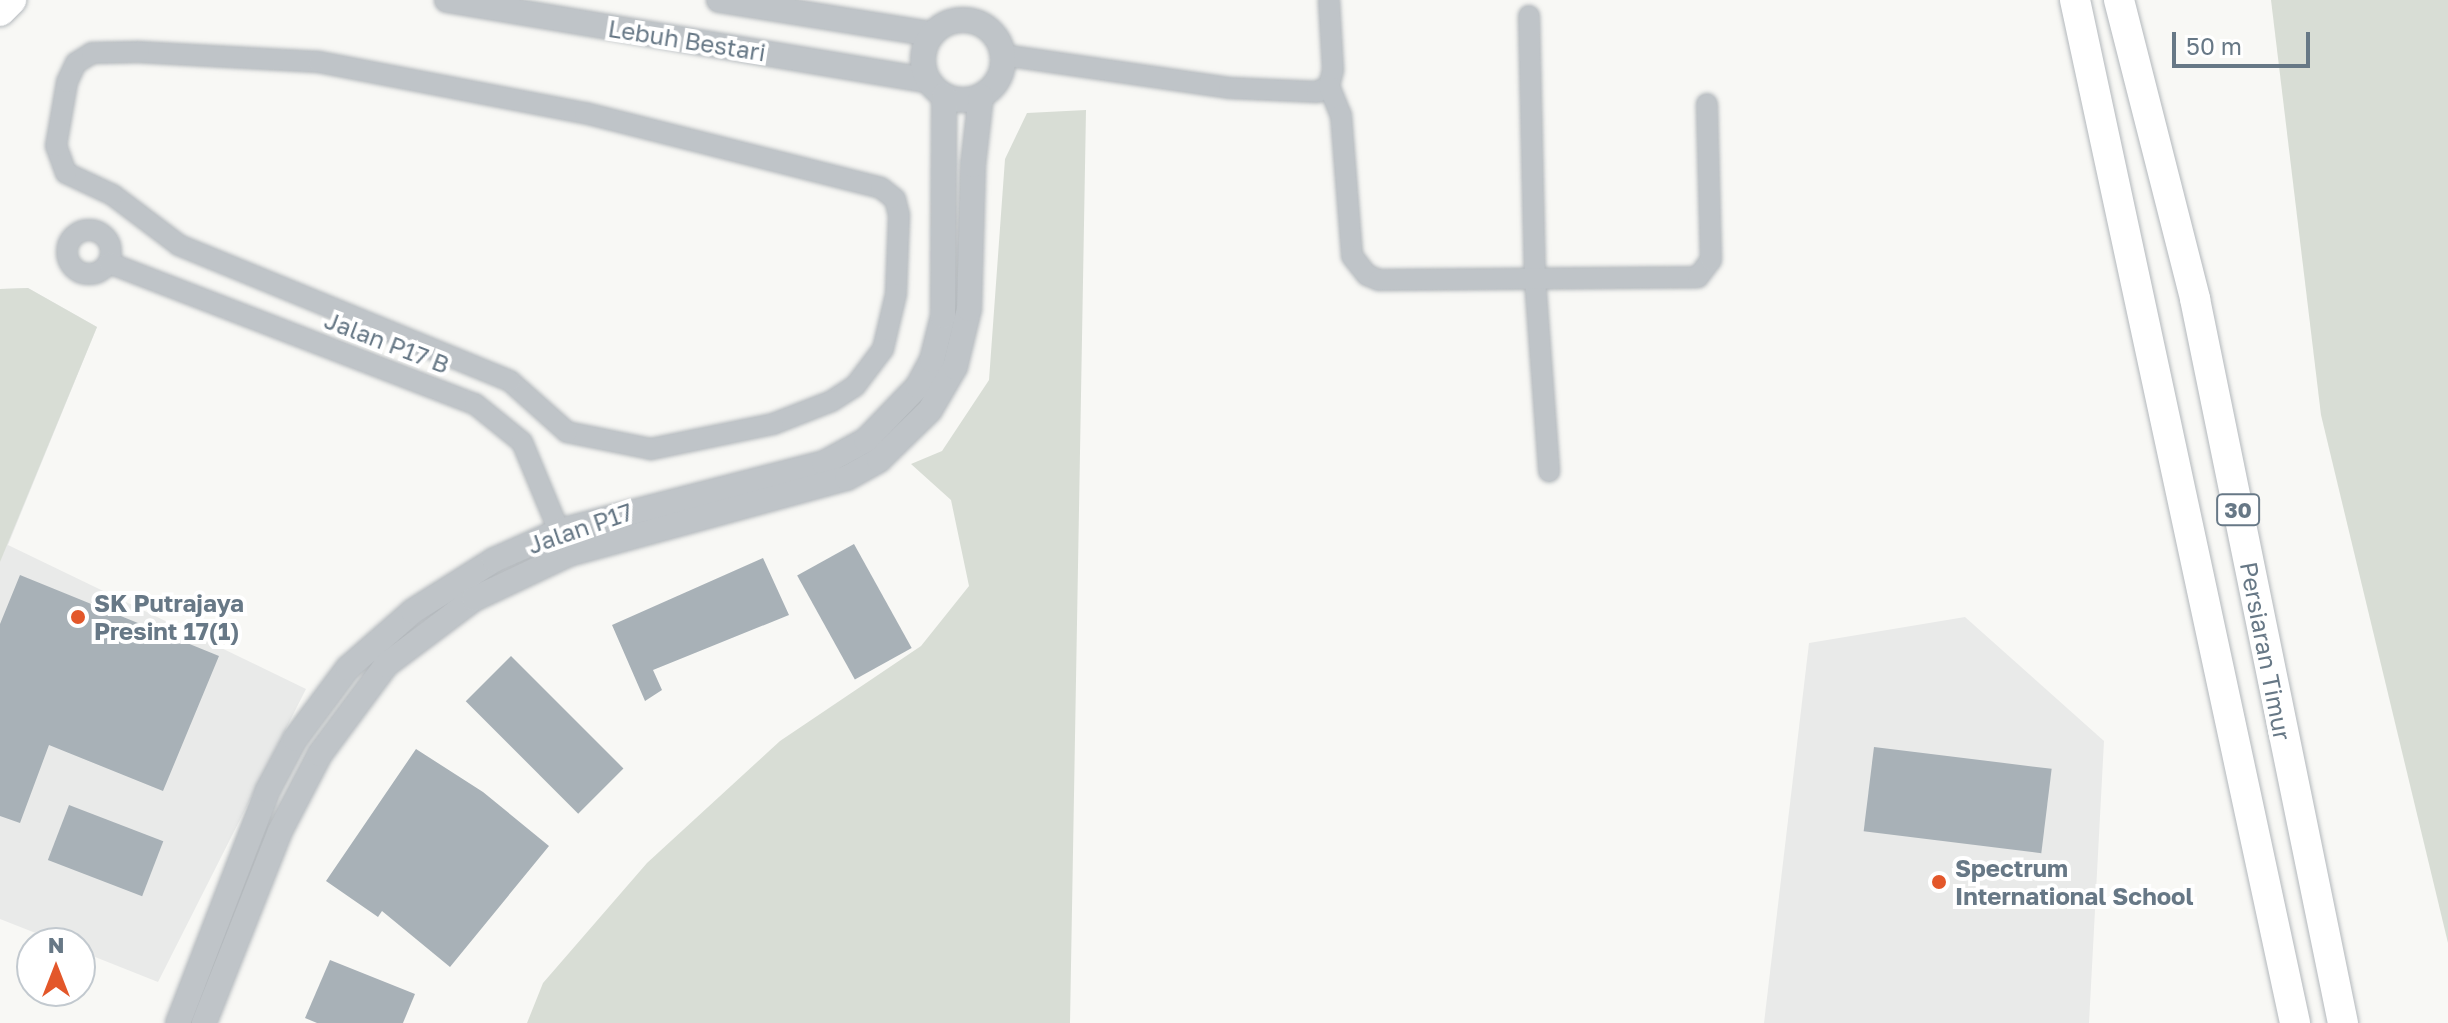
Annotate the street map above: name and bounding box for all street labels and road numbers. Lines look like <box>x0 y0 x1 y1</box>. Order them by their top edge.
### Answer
street label: Lebuh Bestari <box>606 13 768 67</box>
street label: Jalan P17 B <box>321 305 453 379</box>
road number: 30 <box>2216 492 2260 528</box>
street label: Jalan P17 <box>524 497 636 559</box>
street label: Persiaran Timur <box>2235 559 2297 743</box>

